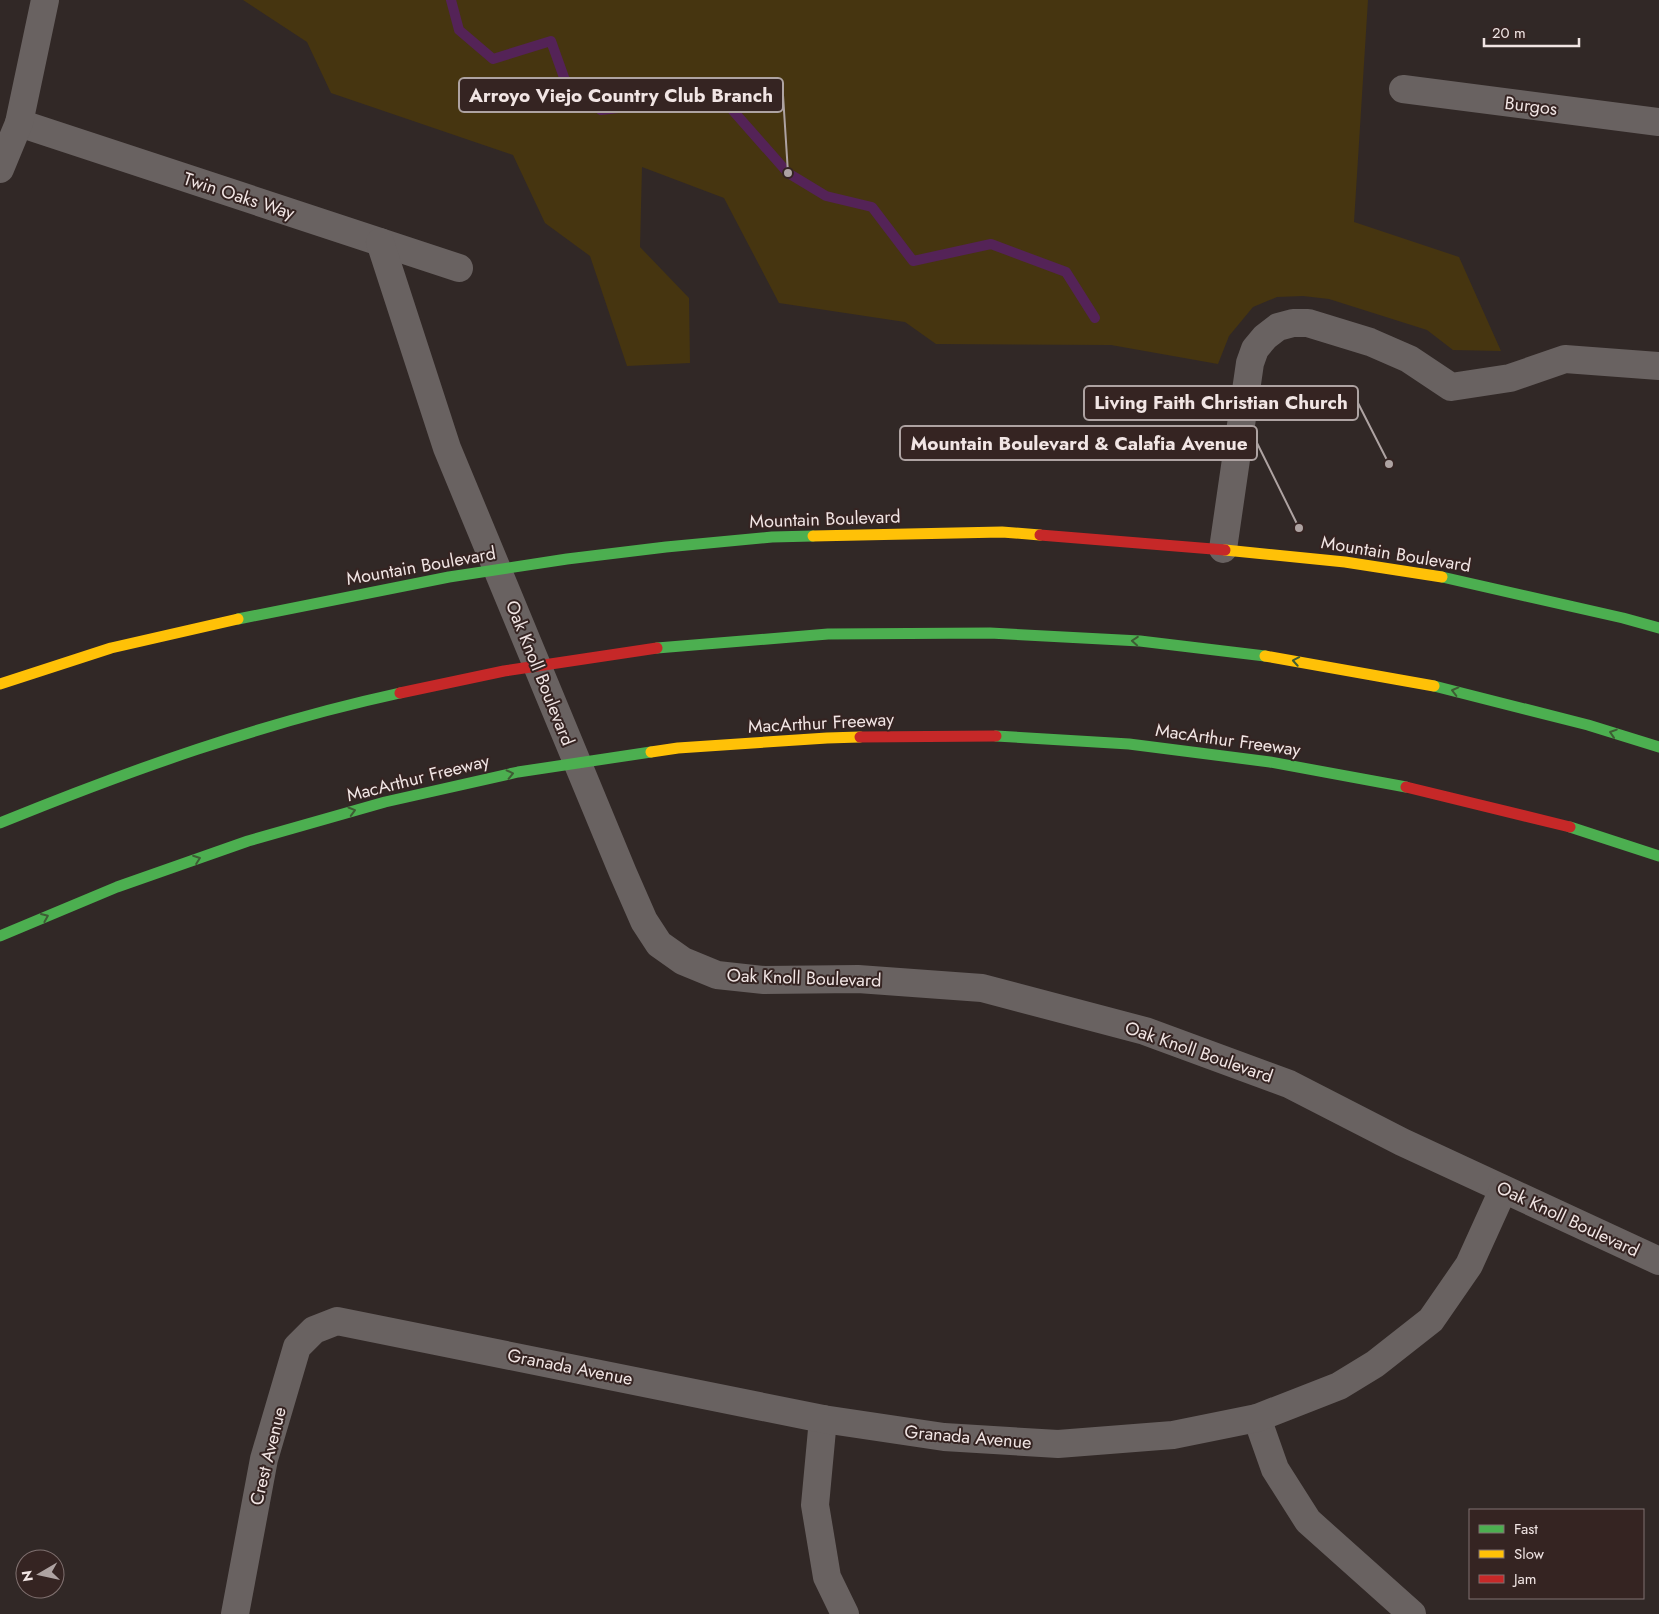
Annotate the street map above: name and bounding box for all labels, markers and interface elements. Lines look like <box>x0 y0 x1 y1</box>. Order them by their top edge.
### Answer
scale bar <box>1484 15 1579 47</box>
text: 20 m <box>1492 22 1526 44</box>
callout: Arroyo Viejo Country Club Branch <box>459 78 783 112</box>
text: Arroyo Viejo Country Club Branch <box>468 82 773 109</box>
street label: Burgos <box>1503 90 1559 122</box>
street label: Twin Oaks Way <box>180 166 298 226</box>
callout: Living Faith Christian Church <box>1084 386 1358 420</box>
text: Living Faith Christian Church <box>1094 389 1348 416</box>
callout: Mountain Boulevard & Calafia Avenue <box>900 426 1257 460</box>
text: Mountain Boulevard & Calafia Avenue <box>910 430 1248 457</box>
street label: Mountain Boulevard <box>749 503 901 535</box>
street label: Mountain Boulevard <box>1319 529 1473 579</box>
street label: Mountain Boulevard <box>344 540 498 592</box>
street label: Oak Knoll Boulevard <box>499 596 581 750</box>
one-way arrow <box>1130 636 1138 647</box>
one-way arrow <box>1292 656 1300 666</box>
one-way arrow <box>1451 686 1460 697</box>
street label: MacArthur Freeway <box>747 706 895 740</box>
street label: MacArthur Freeway <box>1154 717 1302 763</box>
one-way arrow <box>1609 728 1617 738</box>
street label: MacArthur Freeway <box>344 748 492 808</box>
one-way arrow <box>505 769 514 780</box>
one-way arrow <box>347 807 355 817</box>
one-way arrow <box>192 855 200 865</box>
one-way arrow <box>40 913 49 924</box>
street label: Oak Knoll Boulevard <box>726 962 882 994</box>
street label: Oak Knoll Boulevard <box>1122 1015 1276 1089</box>
street label: Oak Knoll Boulevard <box>1492 1175 1644 1263</box>
street label: Granada Avenue <box>505 1342 635 1392</box>
street label: Crest Avenue <box>243 1404 293 1508</box>
street label: Granada Avenue <box>903 1419 1033 1455</box>
legend <box>1469 1509 1644 1599</box>
text: Fast <box>1514 1518 1538 1540</box>
text: Slow <box>1514 1543 1545 1565</box>
north arrow <box>15 1549 65 1599</box>
text: Jam <box>1512 1568 1537 1590</box>
text: N <box>16 1569 38 1583</box>

